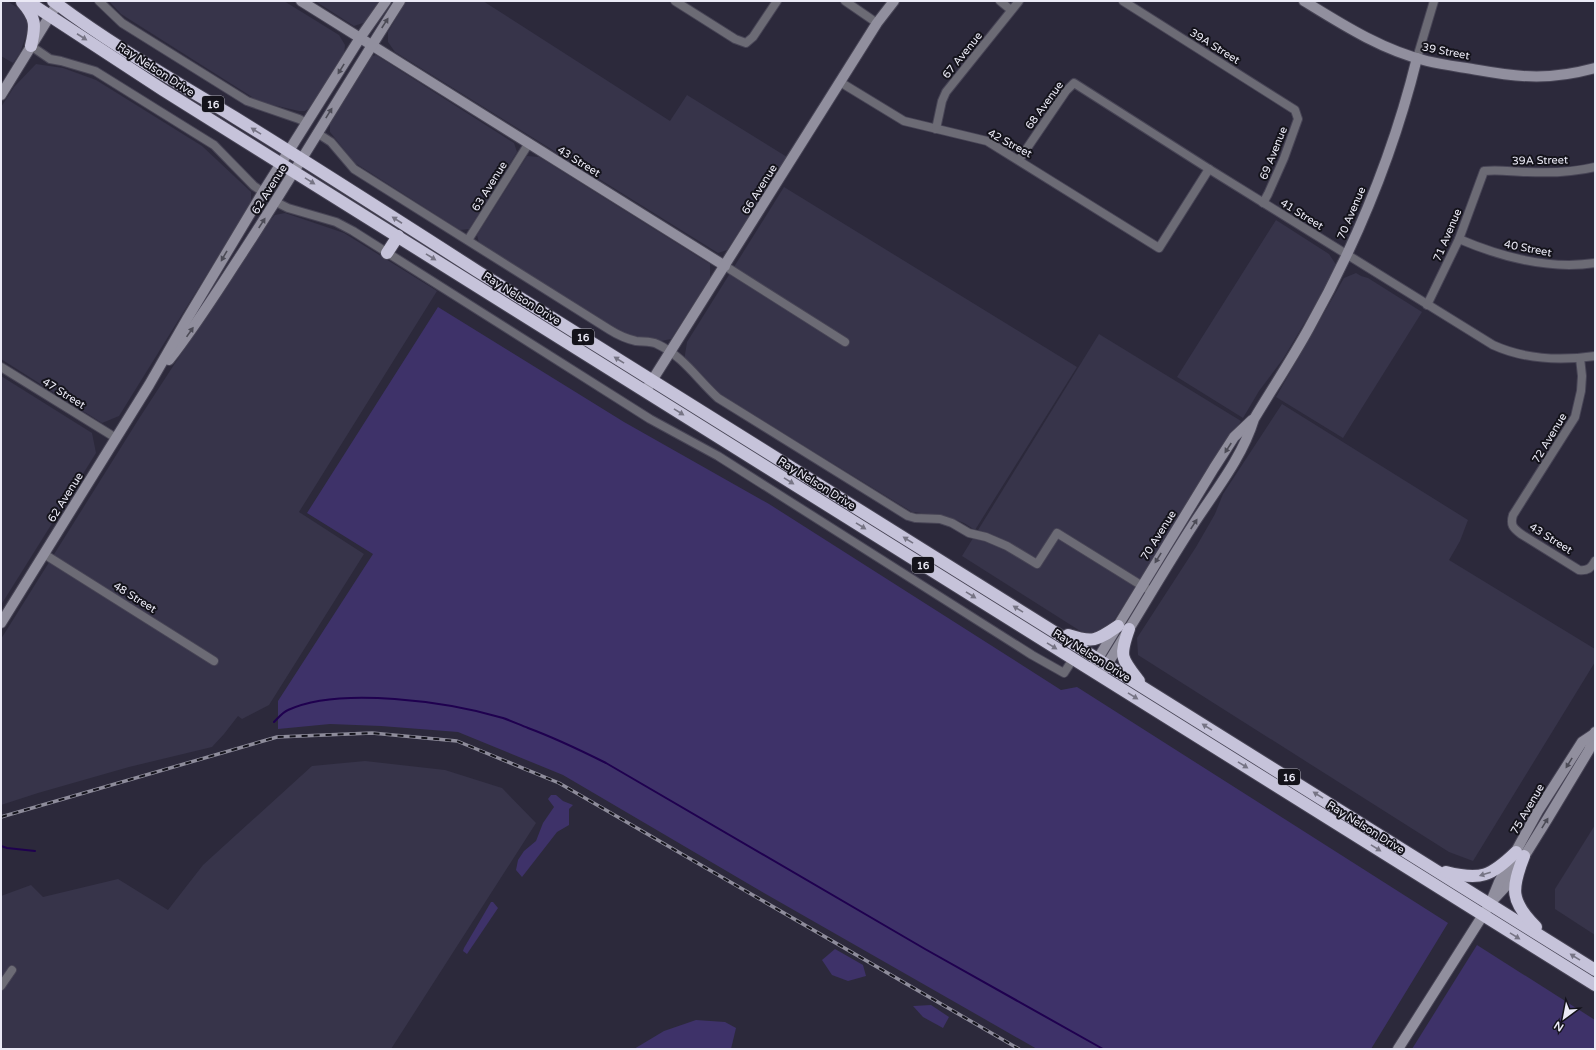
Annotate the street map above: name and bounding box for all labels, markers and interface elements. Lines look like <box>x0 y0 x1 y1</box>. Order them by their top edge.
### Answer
one-way arrow <box>382 18 389 29</box>
street label: 39A Street <box>1187 26 1242 67</box>
street label: 67 Avenue <box>940 29 985 81</box>
one-way arrow <box>77 33 87 41</box>
street label: Ray Nelson Drive <box>115 40 197 99</box>
street label: 39 Street <box>1421 41 1471 62</box>
one-way arrow <box>337 64 345 74</box>
street label: 68 Avenue <box>1023 79 1066 132</box>
road number: 16 <box>202 96 224 112</box>
one-way arrow <box>325 108 333 119</box>
street label: 69 Avenue <box>1257 125 1290 182</box>
street label: 42 Street <box>985 126 1034 160</box>
one-way arrow <box>250 127 262 134</box>
street label: 43 Street <box>555 143 603 180</box>
street label: 39A Street <box>1512 154 1568 167</box>
street label: 63 Avenue <box>469 159 510 213</box>
street label: 62 Avenue <box>249 162 290 216</box>
street label: 66 Avenue <box>739 162 780 216</box>
one-way arrow <box>305 177 315 185</box>
street label: 70 Avenue <box>1335 185 1368 242</box>
street label: 41 Street <box>1278 196 1326 233</box>
street label: 71 Avenue <box>1431 207 1464 264</box>
one-way arrow <box>392 216 402 224</box>
one-way arrow <box>258 217 265 229</box>
street label: 40 Street <box>1503 238 1553 259</box>
one-way arrow <box>221 250 228 262</box>
one-way arrow <box>425 253 437 260</box>
street label: Ray Nelson Drive <box>481 269 563 328</box>
one-way arrow <box>186 326 194 337</box>
road number: 16 <box>572 329 594 345</box>
one-way arrow <box>614 356 624 364</box>
street label: 47 Street <box>40 375 88 412</box>
one-way arrow <box>674 408 684 416</box>
street label: 72 Avenue <box>1529 411 1569 466</box>
one-way arrow <box>1224 443 1232 453</box>
street label: Ray Nelson Drive <box>776 454 858 513</box>
street label: 62 Avenue <box>45 470 86 524</box>
one-way arrow <box>784 477 794 485</box>
street label: 70 Avenue <box>1138 508 1179 562</box>
one-way arrow <box>1190 519 1198 529</box>
street label: 43 Street <box>1527 520 1575 557</box>
one-way arrow <box>856 522 866 530</box>
one-way arrow <box>903 536 913 544</box>
one-way arrow <box>1155 552 1162 564</box>
road number: 16 <box>912 557 934 573</box>
street label: 48 Street <box>111 579 159 616</box>
one-way arrow <box>966 591 976 599</box>
one-way arrow <box>1013 605 1023 613</box>
street label: Ray Nelson Drive <box>1051 626 1133 685</box>
one-way arrow <box>1046 642 1058 649</box>
one-way arrow <box>1127 693 1139 700</box>
one-way arrow <box>1201 723 1213 730</box>
one-way arrow <box>1565 757 1572 769</box>
one-way arrow <box>1238 761 1248 769</box>
road number: 16 <box>1278 769 1300 785</box>
street label: 75 Avenue <box>1508 782 1547 837</box>
one-way arrow <box>1313 791 1323 799</box>
street label: Ray Nelson Drive <box>1325 798 1407 857</box>
one-way arrow <box>1541 817 1548 829</box>
one-way arrow <box>1370 845 1382 852</box>
one-way arrow <box>1478 872 1490 878</box>
one-way arrow <box>1510 932 1520 940</box>
one-way arrow <box>1570 953 1580 961</box>
north arrow <box>1544 998 1584 1038</box>
text: N <box>1552 1018 1566 1034</box>

